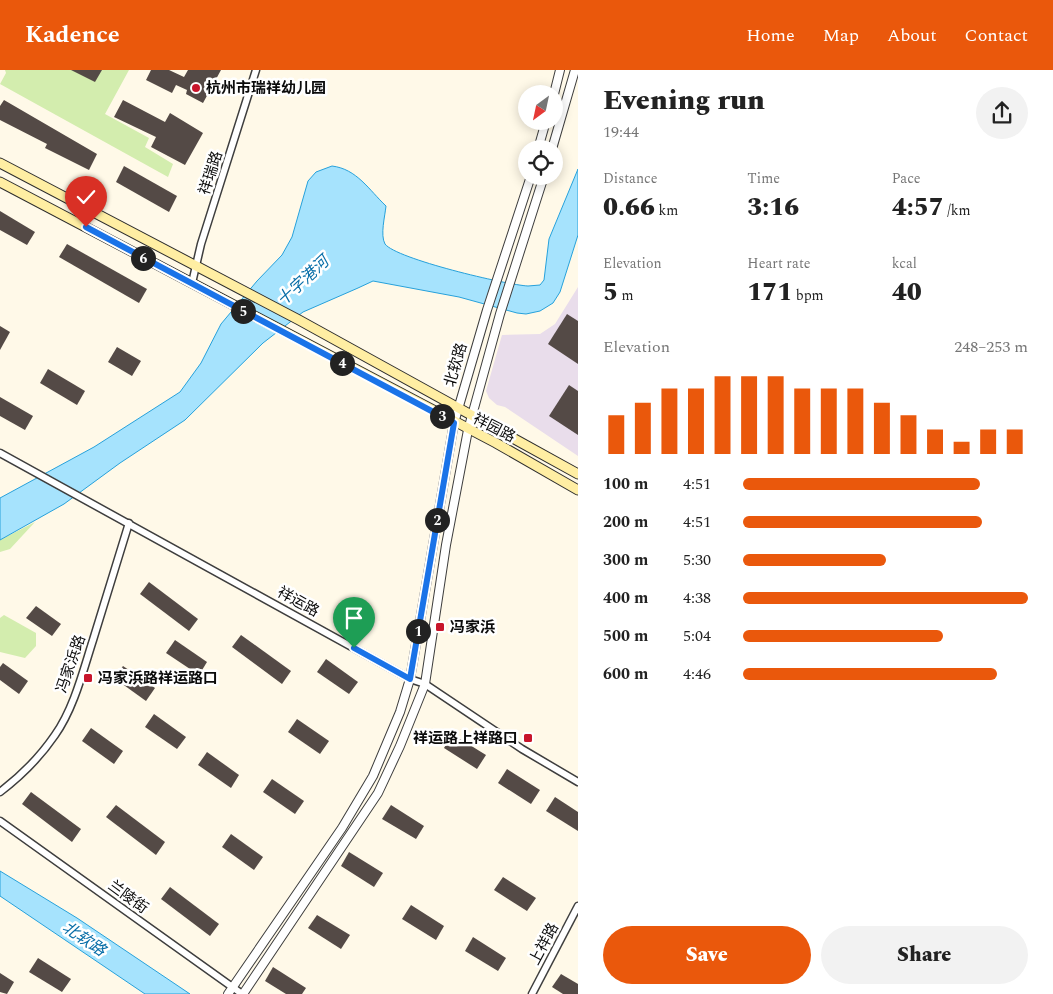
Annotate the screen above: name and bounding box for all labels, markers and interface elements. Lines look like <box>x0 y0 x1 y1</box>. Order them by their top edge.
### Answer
text: Kadence <box>25 17 120 53</box>
text: Home <box>746 22 795 49</box>
text: Map <box>823 22 859 49</box>
text: About <box>887 22 937 49</box>
text: Contact <box>965 22 1028 49</box>
place label: 杭州市瑞祥幼儿园 <box>206 77 326 100</box>
text: Evening run <box>603 79 765 122</box>
marker: 杭州市瑞祥幼儿园 <box>190 82 202 94</box>
north arrow <box>518 85 562 130</box>
map controls <box>518 85 563 185</box>
button: share <box>976 87 1028 139</box>
text: 19:44 <box>603 120 639 144</box>
button: locate <box>518 140 563 185</box>
street label: 祥瑞路 <box>193 148 229 198</box>
text: Distance <box>603 168 658 189</box>
text: Time <box>747 168 780 189</box>
text: Pace <box>892 168 921 189</box>
pin <box>65 176 107 227</box>
icon: check <box>72 183 100 211</box>
text: 0.66 <box>603 189 655 227</box>
text: 3:16 <box>747 189 799 227</box>
text: 4:57 <box>892 189 944 227</box>
text: km <box>655 200 678 221</box>
text: /km <box>944 200 971 221</box>
pin: 6 <box>130 246 156 270</box>
text: 6 <box>140 248 147 269</box>
water label: 十字港河 <box>271 248 337 312</box>
text: Elevation <box>603 253 662 274</box>
text: Heart rate <box>747 253 811 274</box>
text: kcal <box>892 253 917 274</box>
text: 5 <box>603 274 618 312</box>
text: 171 <box>747 274 792 312</box>
text: 40 <box>892 274 922 312</box>
text: m <box>618 285 634 306</box>
text: bpm <box>792 285 824 306</box>
pin: 5 <box>230 298 256 324</box>
text: 5 <box>240 301 247 322</box>
text: Elevation <box>603 335 670 359</box>
text: 248–253 m <box>954 335 1028 359</box>
street label: 北软路 <box>439 340 473 390</box>
pin: 4 <box>330 350 354 376</box>
text: 4 <box>339 353 346 374</box>
pin: 3 <box>430 404 454 428</box>
text: 3 <box>439 406 446 427</box>
street label: 祥园路 <box>469 408 519 448</box>
text: 100 m <box>603 472 648 496</box>
text: 4:51 <box>683 472 711 496</box>
pin: 2 <box>424 508 450 532</box>
text: 2 <box>434 510 441 531</box>
text: 200 m <box>603 510 648 534</box>
text: 4:51 <box>683 510 711 534</box>
text: 300 m <box>603 548 648 572</box>
text: 5:30 <box>683 548 711 572</box>
street label: 祥运路 <box>273 581 323 623</box>
text: 400 m <box>603 586 648 610</box>
text: 4:38 <box>683 586 711 610</box>
pin <box>333 597 375 648</box>
icon: arrive <box>340 604 368 632</box>
place label: 冯家浜 <box>450 616 495 639</box>
pin: 1 <box>406 618 430 644</box>
text: 1 <box>415 621 422 642</box>
marker: 冯家浜 <box>434 621 446 633</box>
text: 500 m <box>603 624 648 648</box>
text: 5:04 <box>683 624 711 648</box>
street label: 冯家浜路 <box>50 632 92 696</box>
text: 600 m <box>603 662 648 686</box>
text: 4:46 <box>683 662 711 686</box>
place label: 冯家浜路祥运路口 <box>98 667 218 690</box>
marker: 冯家浜路祥运路口 <box>82 672 94 684</box>
place label: 祥运路上祥路口 <box>413 727 518 750</box>
marker: 祥运路上祥路口 <box>522 732 534 744</box>
street label: 兰陵街 <box>103 874 153 920</box>
water label: 北软路 <box>57 916 112 963</box>
street label: 上祥路 <box>523 919 565 969</box>
button: Save <box>603 926 811 984</box>
button: Share <box>821 926 1028 984</box>

